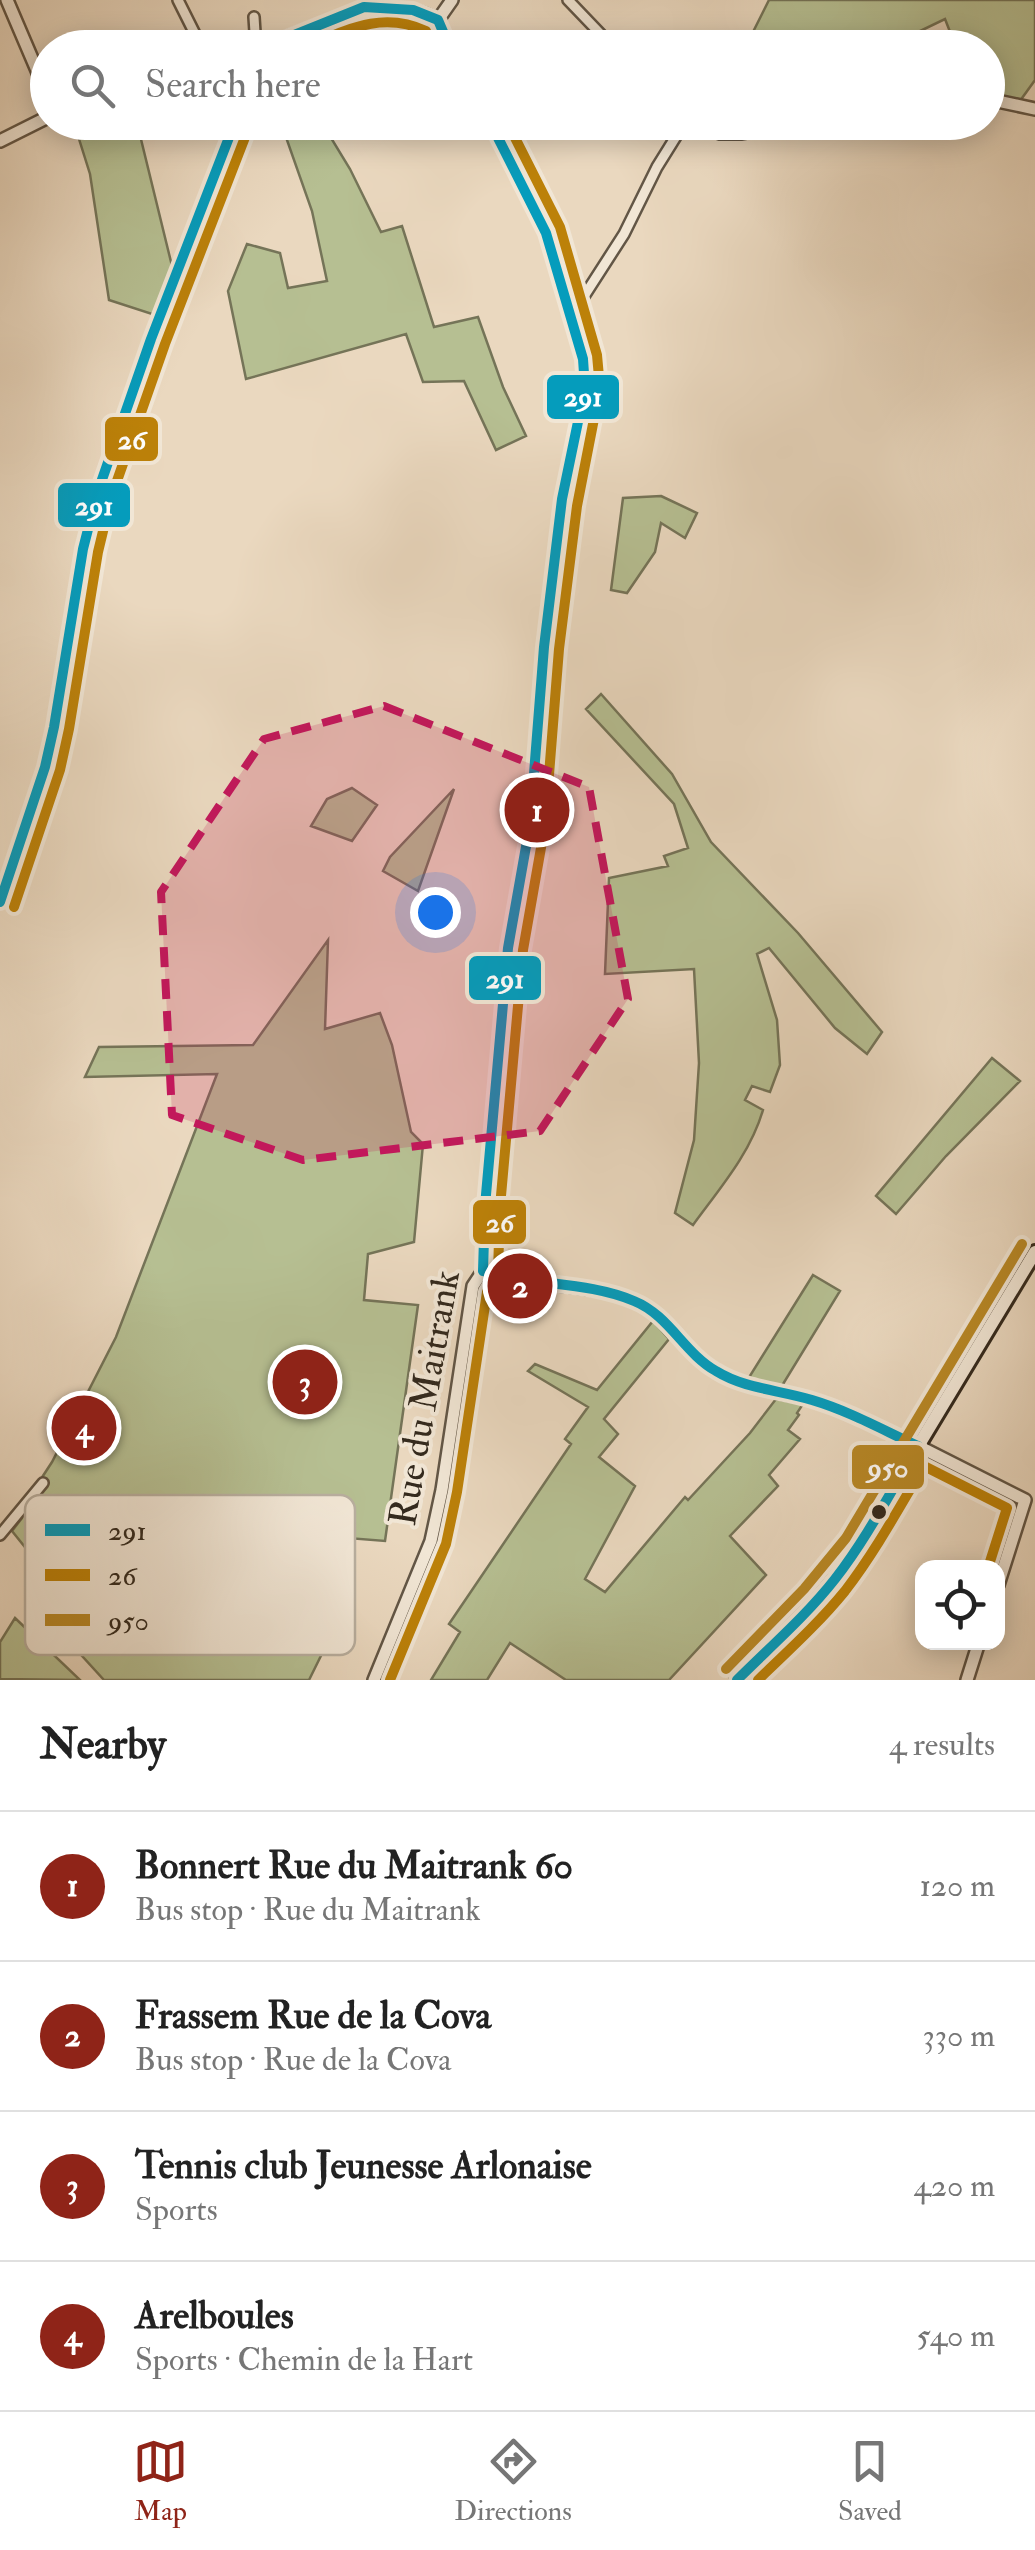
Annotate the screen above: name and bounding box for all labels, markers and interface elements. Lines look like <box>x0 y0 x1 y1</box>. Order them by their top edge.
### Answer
search box <box>30 30 1005 140</box>
icon: search <box>65 58 120 113</box>
text: Search here <box>145 61 321 109</box>
line badge: 291 <box>545 373 621 421</box>
text: 291 <box>564 380 602 415</box>
line badge: 26 <box>103 415 160 463</box>
text: 26 <box>118 423 148 458</box>
line badge: 291 <box>56 481 132 529</box>
text: 291 <box>75 489 113 524</box>
pin: 1 <box>504 772 570 848</box>
your location <box>410 887 461 938</box>
line badge: 291 <box>467 954 543 1002</box>
text: 291 <box>486 962 524 997</box>
line badge: 26 <box>471 1198 528 1246</box>
text: 26 <box>486 1206 516 1241</box>
pin: 2 <box>488 1248 552 1324</box>
street label: Rue du Maitrank <box>379 1266 471 1530</box>
pin: 3 <box>272 1344 338 1420</box>
pin: 4 <box>52 1390 116 1466</box>
line badge: 950 <box>850 1443 926 1491</box>
text: 950 <box>865 1451 908 1486</box>
legend <box>25 1495 355 1655</box>
unlabelled marker <box>869 1502 889 1522</box>
text: 291 <box>108 1514 146 1549</box>
text: 26 <box>108 1559 138 1594</box>
map controls <box>915 1560 1005 1650</box>
button: locate <box>915 1560 1005 1650</box>
text: 950 <box>106 1604 149 1639</box>
text: Nearby <box>40 1719 166 1771</box>
text: 4 results <box>889 1725 995 1765</box>
text: Bonnert Rue du Maitrank 60 <box>135 1842 573 1890</box>
text: 1 <box>67 1866 78 1906</box>
text: 120 m <box>919 1866 995 1906</box>
text: Bus stop · Rue du Maitrank <box>135 1890 481 1930</box>
text: Frassem Rue de la Cova <box>135 1992 491 2040</box>
text: 2 <box>64 2016 81 2056</box>
text: 330 m <box>922 2016 995 2056</box>
text: Bus stop · Rue de la Cova <box>135 2040 451 2080</box>
text: Tennis club Jeunesse Arlonaise <box>135 2142 592 2190</box>
text: 3 <box>66 2166 79 2206</box>
text: 420 m <box>914 2166 995 2206</box>
text: Sports <box>135 2190 218 2230</box>
text: Arelboules <box>135 2292 294 2340</box>
text: 4 <box>64 2316 81 2356</box>
text: 540 m <box>917 2316 995 2356</box>
text: Sports · Chemin de la Hart <box>135 2340 473 2380</box>
tab: Map <box>133 2434 188 2529</box>
tab: Directions <box>454 2434 572 2529</box>
tab: Saved <box>838 2434 902 2529</box>

